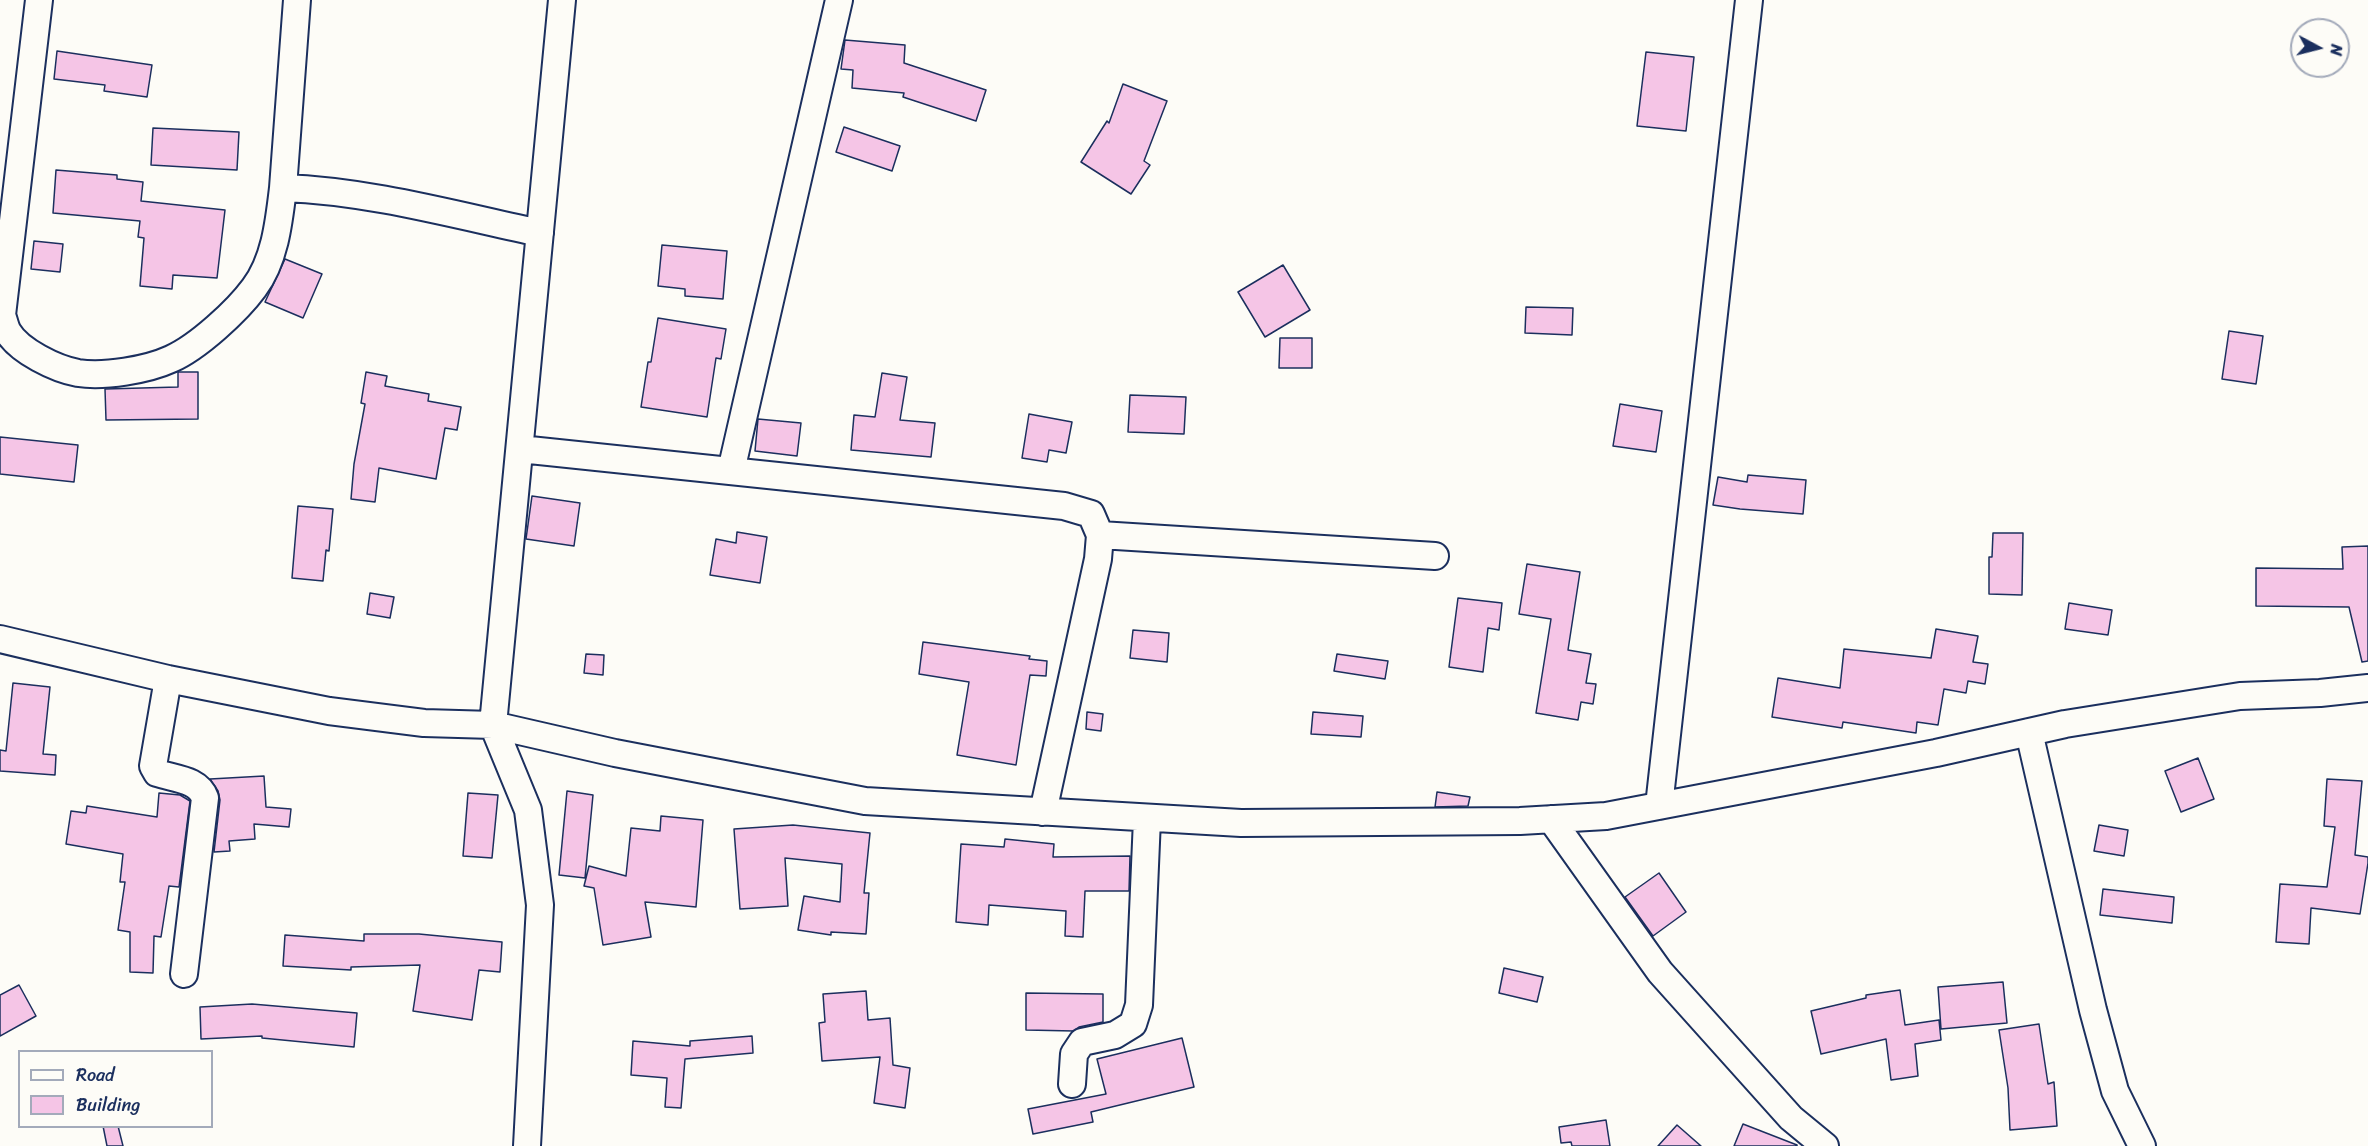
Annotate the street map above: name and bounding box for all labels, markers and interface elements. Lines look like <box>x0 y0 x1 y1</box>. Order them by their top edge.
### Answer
north arrow <box>2290 18 2350 78</box>
text: N <box>2321 43 2351 57</box>
legend <box>18 1050 213 1128</box>
text: Road <box>76 1059 115 1091</box>
text: Building <box>76 1089 140 1121</box>

